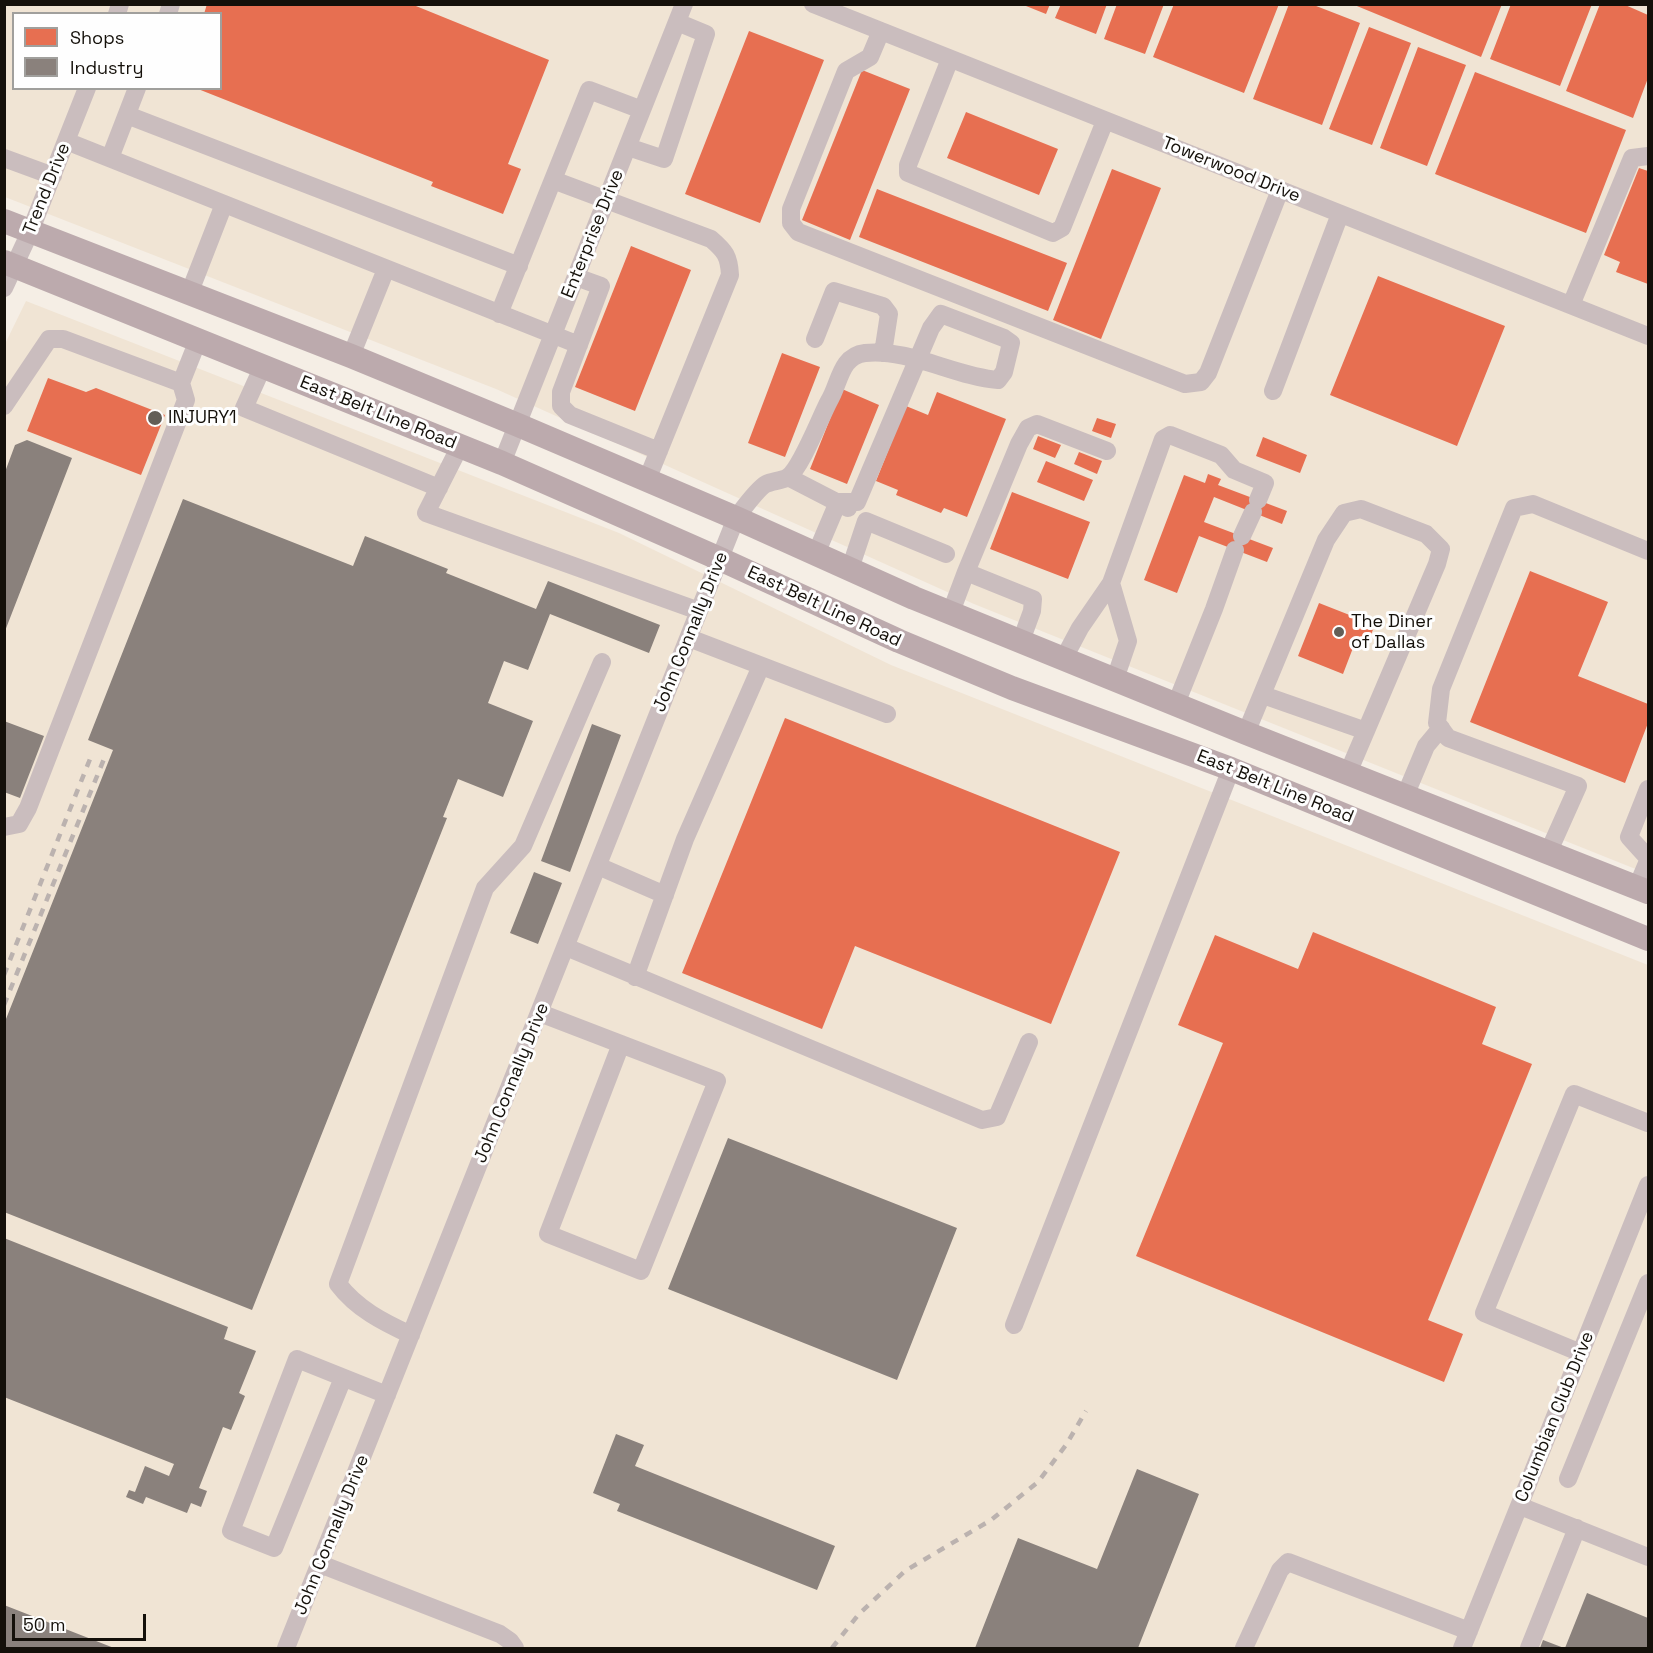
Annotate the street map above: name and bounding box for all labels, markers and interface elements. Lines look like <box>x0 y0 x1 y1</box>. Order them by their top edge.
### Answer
legend <box>12 12 222 90</box>
text: Shops <box>70 26 124 49</box>
text: Industry <box>70 56 143 79</box>
street label: Towerwood Drive <box>1159 132 1303 208</box>
street label: Trend Drive <box>19 140 75 238</box>
street label: Enterprise Drive <box>557 166 629 302</box>
street label: East Belt Line Road <box>296 372 460 454</box>
place label: INJURY1 <box>168 407 237 429</box>
marker: INJURY1 <box>146 409 164 427</box>
street label: John Connally Drive <box>649 549 733 715</box>
street label: East Belt Line Road <box>744 562 904 652</box>
place label: The Diner of Dallas <box>1351 611 1433 654</box>
marker: The Diner of Dallas <box>1332 625 1346 639</box>
street label: East Belt Line Road <box>1193 746 1357 828</box>
street label: John Connally Drive <box>470 1000 554 1166</box>
street label: Columbian Club Drive <box>1511 1329 1599 1505</box>
street label: John Connally Drive <box>290 1452 374 1618</box>
scale bar <box>15 1602 148 1640</box>
text: 50 m <box>23 1613 65 1636</box>

